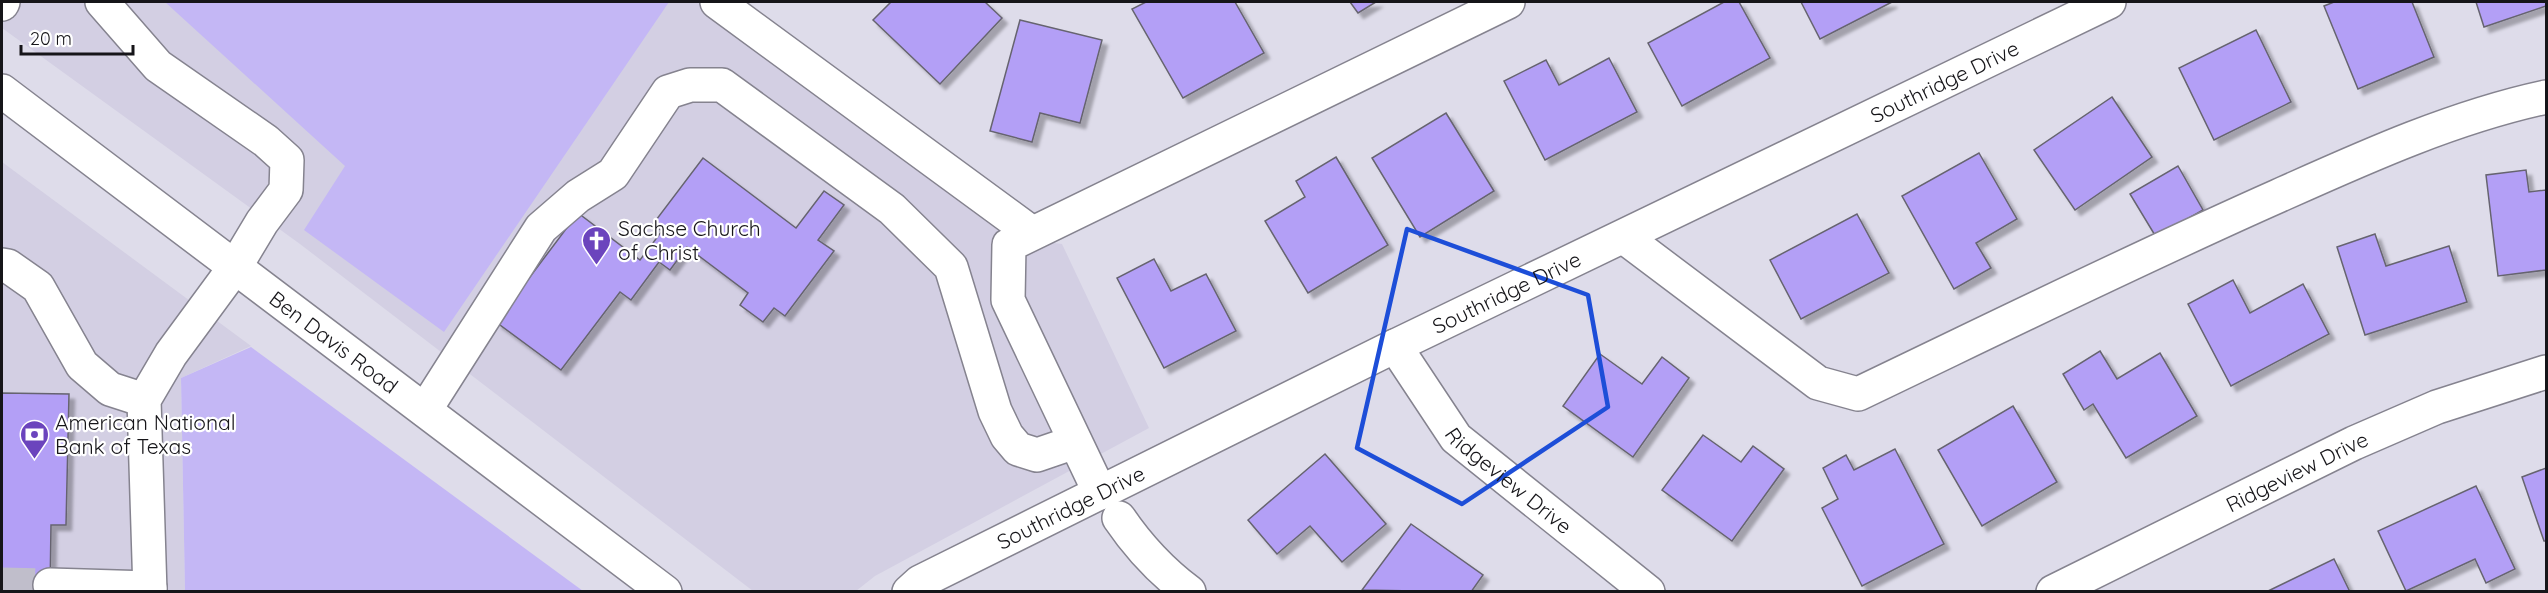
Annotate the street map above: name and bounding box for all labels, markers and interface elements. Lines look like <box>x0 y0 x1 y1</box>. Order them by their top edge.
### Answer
scale bar <box>21 18 134 56</box>
text: 20 m <box>30 27 72 50</box>
street label: Southridge Drive <box>1866 35 2023 128</box>
place label: Sachse Church of Christ <box>618 215 761 265</box>
church icon: Sachse Church of Christ <box>581 224 613 266</box>
street label: Southridge Drive <box>1428 245 1585 339</box>
street label: Ben Davis Road <box>264 285 403 399</box>
place label: American National Bank of Texas <box>55 409 236 459</box>
bank icon: American National Bank of Texas <box>18 418 50 460</box>
street label: Ridgeview Drive <box>1440 422 1577 539</box>
street label: Ridgeview Drive <box>2221 426 2372 517</box>
street label: Southridge Drive <box>992 460 1149 555</box>

